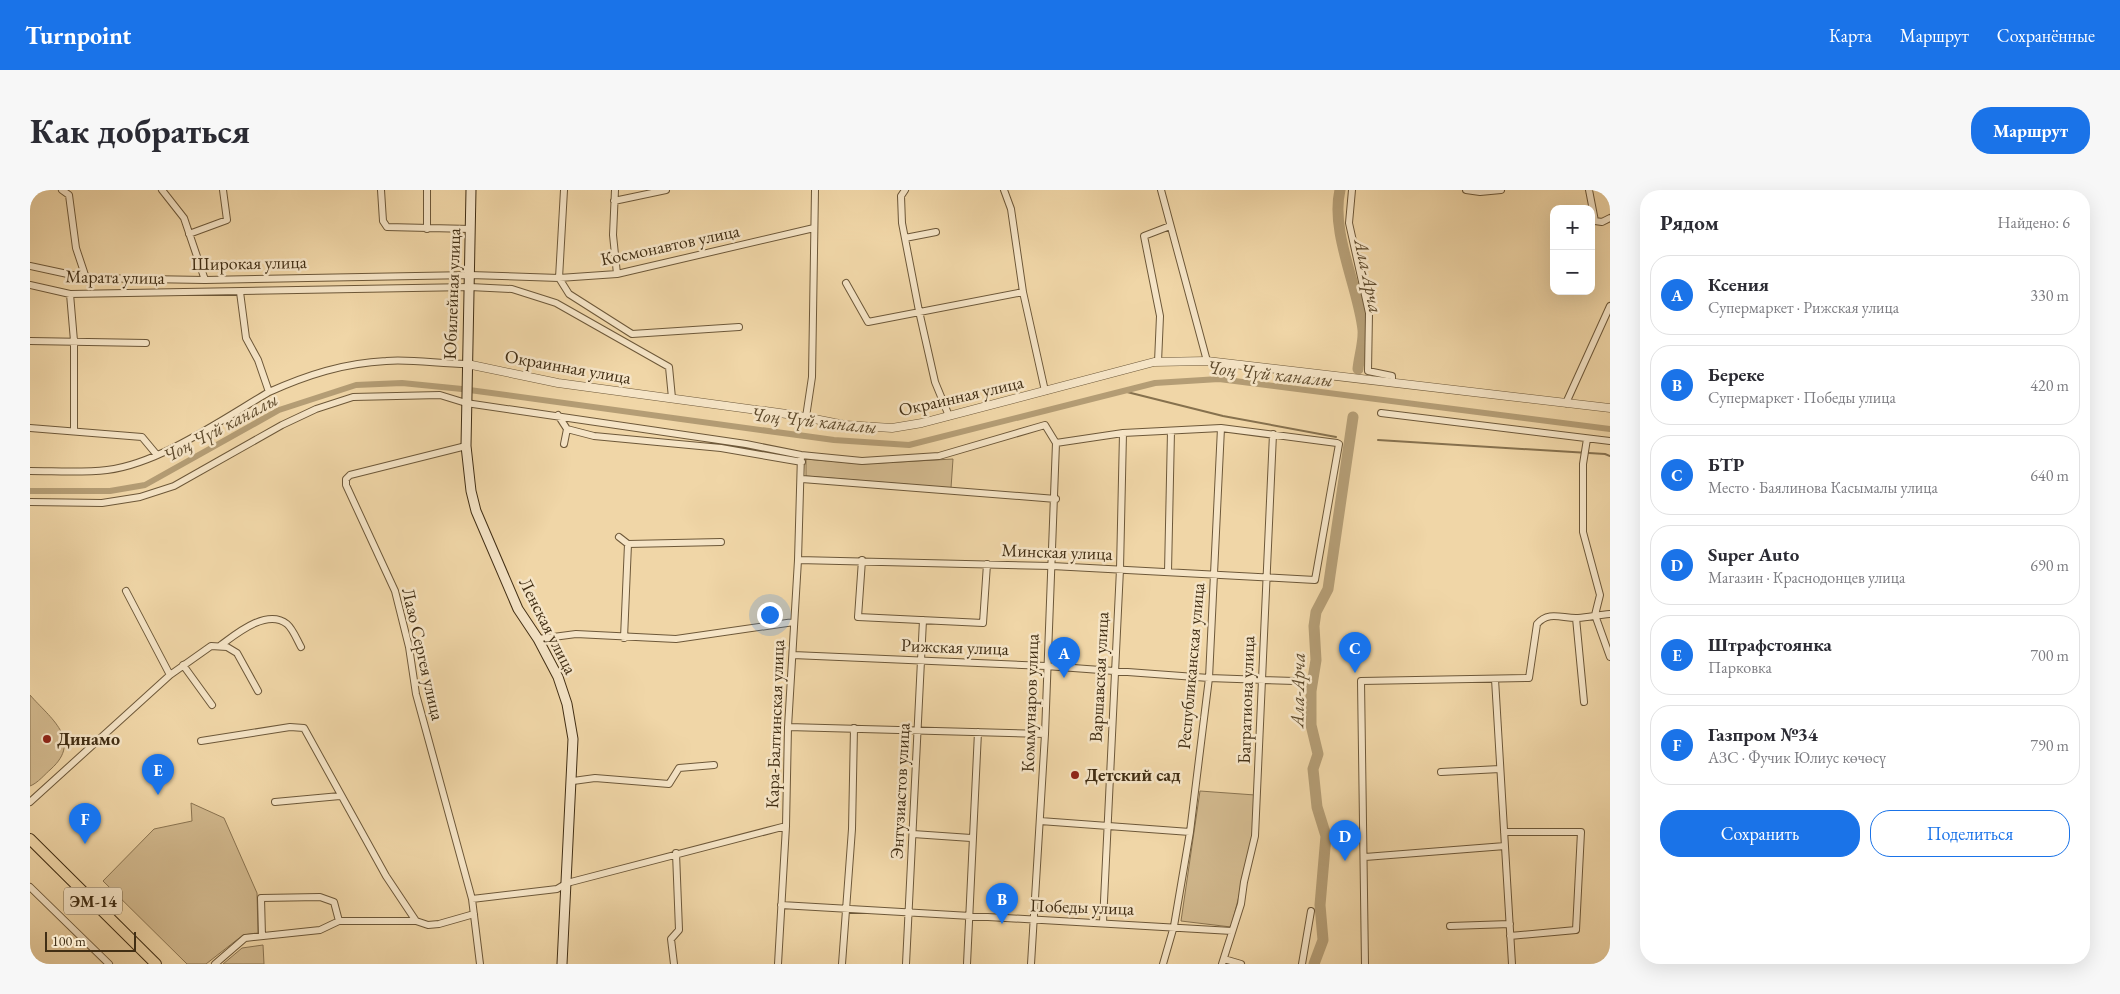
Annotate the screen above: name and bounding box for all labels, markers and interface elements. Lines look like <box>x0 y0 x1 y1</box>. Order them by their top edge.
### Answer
text: Turnpoint <box>25 20 131 51</box>
text: Карта <box>1829 24 1872 47</box>
text: Маршрут <box>1900 24 1969 47</box>
text: Сохранённые <box>1997 24 2095 47</box>
button: Маршрут <box>1971 107 2090 154</box>
text: Как добраться <box>30 108 250 153</box>
map controls <box>1550 205 1595 295</box>
button: + <box>1550 205 1595 250</box>
text: Рядом <box>1660 209 1719 236</box>
text: Найдено: 6 <box>1998 212 2070 233</box>
street label: Космонавтов улица <box>598 218 742 270</box>
street label: Юбилейная улица <box>438 227 465 360</box>
water label: Ала-Арча <box>1348 235 1389 315</box>
street label: Широкая улица <box>191 250 308 275</box>
button: − <box>1550 250 1595 295</box>
street label: Марата улица <box>65 264 166 289</box>
text: Ксения <box>1708 272 1769 297</box>
text: A <box>1671 285 1683 306</box>
text: 330 m <box>2030 285 2069 306</box>
text: Супермаркет · Рижская улица <box>1708 297 1899 318</box>
street label: Окраинная улица <box>503 344 634 389</box>
water label: Чоң Чүй каналы <box>1206 354 1334 393</box>
text: Береке <box>1708 362 1764 387</box>
street label: Окраинная улица <box>896 370 1026 421</box>
text: B <box>1672 375 1682 396</box>
text: 420 m <box>2030 375 2069 396</box>
water label: Чоң Чүй каналы <box>158 387 282 468</box>
text: Супермаркет · Победы улица <box>1708 387 1896 408</box>
water label: Чоң Чүй каналы <box>750 401 878 440</box>
text: БТР <box>1708 452 1744 477</box>
text: C <box>1671 465 1683 486</box>
text: 640 m <box>2030 465 2069 486</box>
text: Место · Баялинова Касымалы улица <box>1708 477 1938 498</box>
street label: Минская улица <box>1001 538 1114 565</box>
text: Super Auto <box>1708 542 1799 567</box>
text: D <box>1671 555 1683 576</box>
text: 690 m <box>2030 555 2069 576</box>
text: Магазин · Краснодонцев улица <box>1708 567 1905 588</box>
street label: Ленская улица <box>514 574 583 679</box>
street label: Республиканская улица <box>1172 581 1209 750</box>
street label: Лазо Сергея улица <box>397 585 450 723</box>
your location <box>757 602 783 628</box>
street label: Варшавская улица <box>1084 610 1113 743</box>
street label: Коммунаров улица <box>1016 632 1043 773</box>
pin: C <box>1339 632 1371 673</box>
text: Штрафстоянка <box>1708 632 1832 657</box>
street label: Рижская улица <box>901 633 1010 660</box>
street label: Багратиона улица <box>1232 635 1259 764</box>
pin: A <box>1048 637 1080 678</box>
street label: Кара-Балтинская улица <box>760 638 789 809</box>
text: E <box>1672 645 1682 666</box>
text: 700 m <box>2030 645 2069 666</box>
water label: Ала-Арча <box>1284 652 1311 730</box>
text: Парковка <box>1708 657 1772 678</box>
street label: Энтузиастов улица <box>884 721 915 860</box>
text: Газпром №34 <box>1708 722 1818 747</box>
place label: Динамо <box>57 727 120 750</box>
marker: Динамо <box>41 733 53 745</box>
text: F <box>1673 735 1681 756</box>
text: 790 m <box>2030 735 2069 756</box>
text: АЗС · Фучик Юлиус көчөсү <box>1708 747 1886 768</box>
pin: E <box>142 754 174 795</box>
place label: Детский сад <box>1085 763 1181 786</box>
marker: Детский сад <box>1069 769 1081 781</box>
pin: F <box>69 803 101 844</box>
button: Сохранить <box>1660 810 1860 857</box>
button: Поделиться <box>1870 810 2070 857</box>
pin: D <box>1329 820 1361 861</box>
pin: B <box>986 883 1018 924</box>
road number: ЭМ-14 <box>64 888 122 914</box>
street label: Победы улица <box>1030 893 1135 920</box>
scale bar <box>45 929 136 952</box>
text: 100 m <box>52 932 86 950</box>

